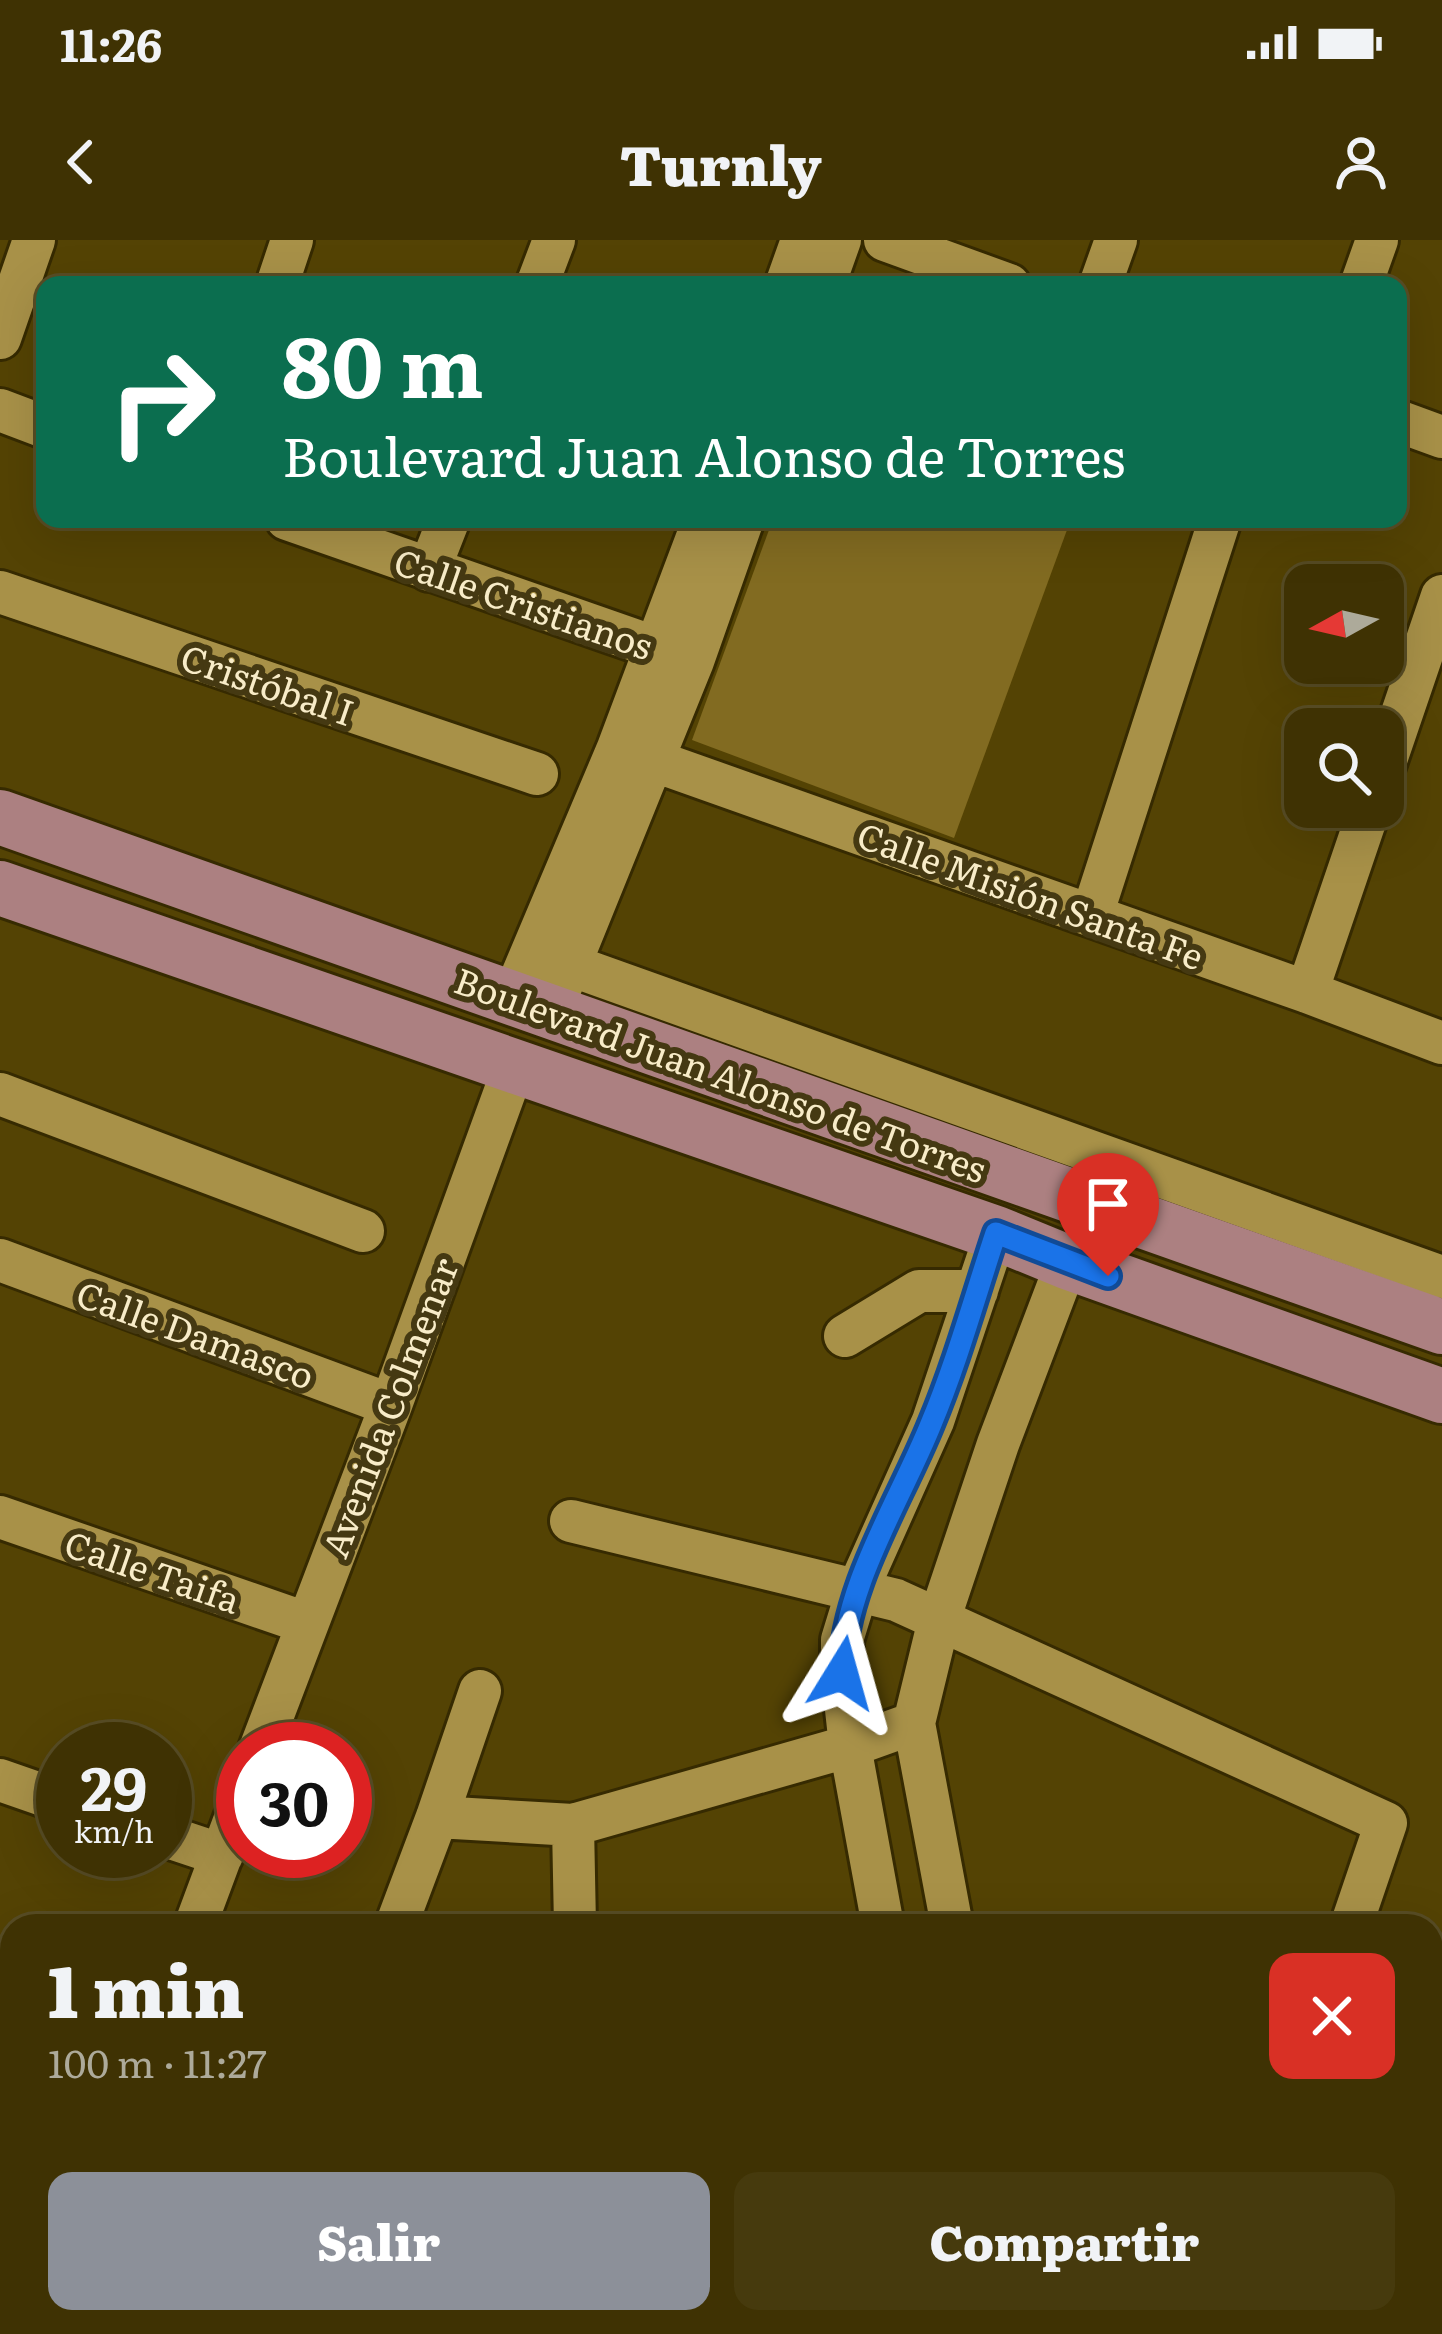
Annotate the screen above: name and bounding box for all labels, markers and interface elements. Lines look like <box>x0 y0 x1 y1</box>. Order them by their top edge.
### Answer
text: 11:26 <box>60 9 162 76</box>
text: Turnly <box>620 122 822 203</box>
icon: back <box>48 129 114 195</box>
icon: person <box>1328 129 1394 195</box>
text: 80 m <box>282 299 484 424</box>
icon: right <box>84 324 240 480</box>
text: Boulevard Juan Alonso de Torres <box>282 413 1125 494</box>
street label: Calle Cristianos <box>388 533 660 671</box>
north arrow <box>1284 564 1404 684</box>
map controls <box>1284 564 1404 828</box>
street label: Cristóbal I <box>174 629 362 737</box>
button: search <box>1284 708 1404 828</box>
street label: Calle Misión Santa Fe <box>851 807 1211 981</box>
street label: Boulevard Juan Alonso de Torres <box>448 952 994 1194</box>
pin <box>1057 1153 1159 1276</box>
icon: arrive <box>1075 1171 1141 1237</box>
street label: Avenida Colmenar <box>306 1250 470 1564</box>
street label: Calle Damasco <box>70 1265 322 1401</box>
street label: Calle Taifa <box>58 1515 248 1625</box>
position arrow <box>779 1610 905 1736</box>
speed limit sign: 30 <box>216 1722 372 1878</box>
text: 29 <box>81 1740 147 1829</box>
text: km/h <box>74 1808 154 1852</box>
text: 1 min <box>48 1933 244 2040</box>
button: close <box>1269 1953 1395 2079</box>
text: 100 m · 11:27 <box>48 2032 267 2090</box>
button: Salir <box>48 2172 710 2310</box>
button: Compartir <box>734 2172 1395 2310</box>

